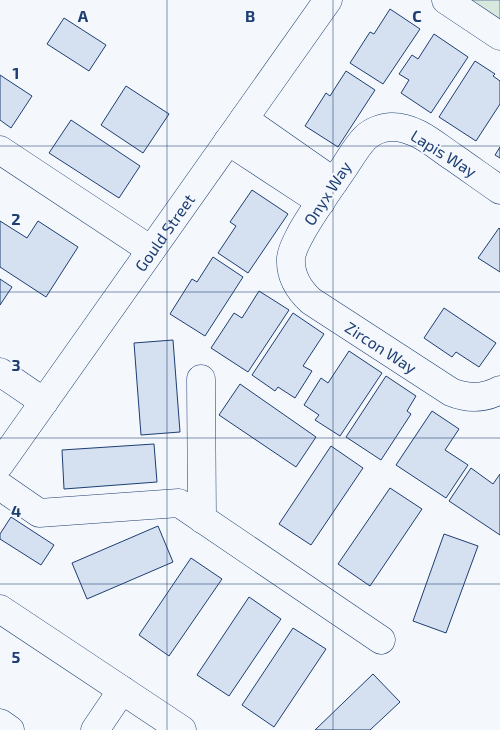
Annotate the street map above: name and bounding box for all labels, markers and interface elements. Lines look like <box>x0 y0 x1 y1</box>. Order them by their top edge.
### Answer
text: A <box>78 6 89 25</box>
text: B <box>245 6 255 25</box>
text: C <box>412 6 422 25</box>
text: 1 <box>13 63 19 82</box>
street label: Lapis Way <box>408 125 481 181</box>
street label: Onyx Way <box>299 157 355 229</box>
street label: Gould Street <box>130 190 198 274</box>
text: 2 <box>11 209 21 228</box>
street label: Zircon Way <box>342 317 421 377</box>
text: 3 <box>11 355 21 374</box>
text: 4 <box>11 501 21 520</box>
text: 5 <box>12 647 21 666</box>

